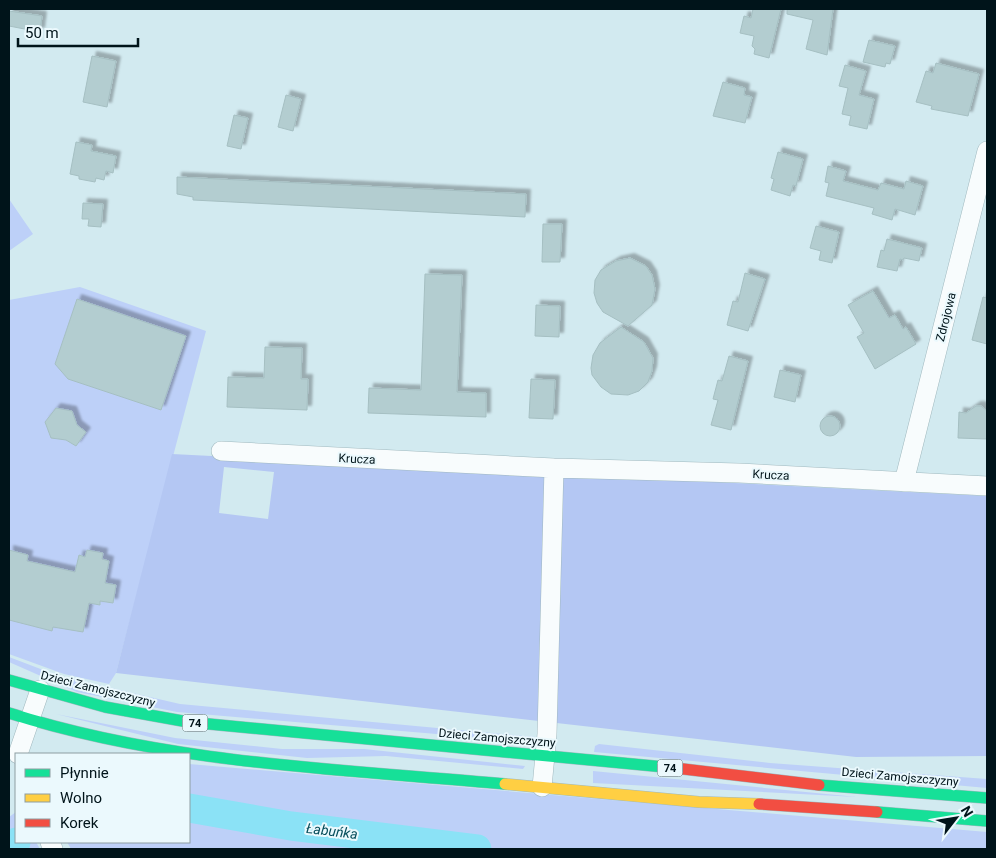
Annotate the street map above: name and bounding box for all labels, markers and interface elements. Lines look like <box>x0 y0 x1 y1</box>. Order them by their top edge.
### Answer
scale bar <box>18 15 138 47</box>
text: 50 m <box>25 24 59 42</box>
street label: Zdrojowa <box>933 291 959 343</box>
street label: Krucza <box>338 451 376 467</box>
street label: Krucza <box>752 467 790 483</box>
street label: Dzieci Zamojszczyzny <box>39 668 157 710</box>
road number: 74 <box>182 714 208 731</box>
street label: Dzieci Zamojszczyzny <box>438 726 556 750</box>
legend <box>15 753 190 843</box>
road number: 74 <box>658 760 682 776</box>
text: Płynnie <box>60 764 109 782</box>
street label: Dzieci Zamojszczyzny <box>841 765 959 789</box>
text: Wolno <box>60 789 102 807</box>
north arrow <box>931 793 981 843</box>
text: N <box>958 803 977 820</box>
text: Korek <box>60 814 99 832</box>
water label: Łabuńka <box>305 820 359 842</box>

